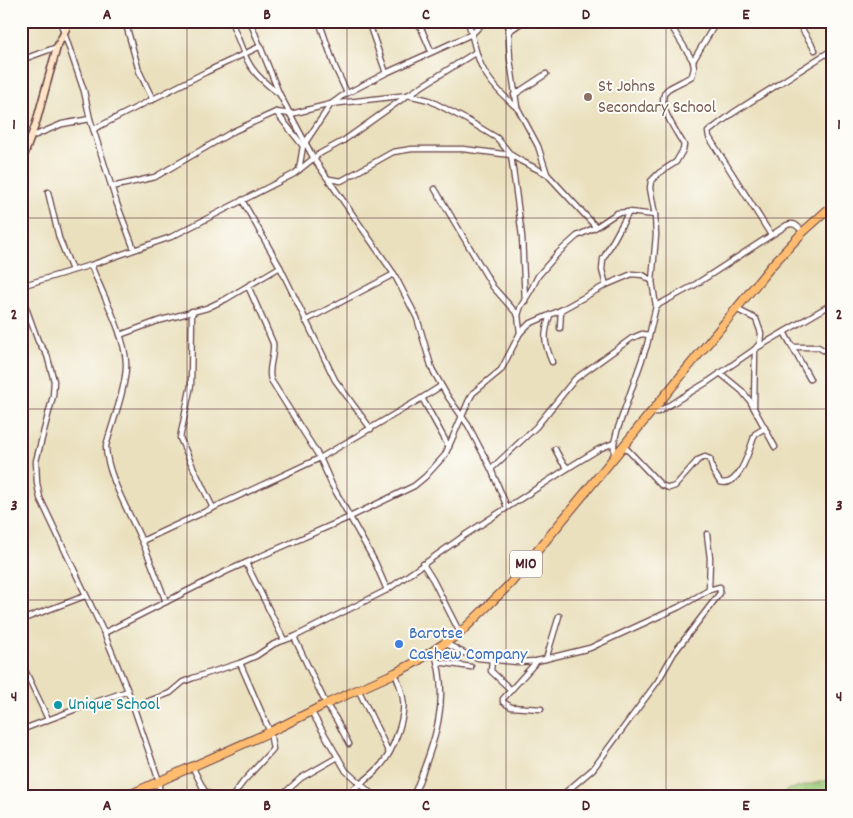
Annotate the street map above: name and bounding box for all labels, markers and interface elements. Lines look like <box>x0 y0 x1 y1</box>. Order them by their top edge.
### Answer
text: A <box>103 4 112 27</box>
text: B <box>263 4 271 27</box>
text: C <box>422 4 430 27</box>
text: D <box>582 4 591 27</box>
text: E <box>742 4 750 27</box>
place label: St Johns Secondary School <box>598 75 717 121</box>
marker: St Johns Secondary School <box>582 91 594 103</box>
text: 1 <box>12 114 16 137</box>
text: 1 <box>837 114 841 137</box>
text: 2 <box>11 304 18 327</box>
text: 2 <box>836 304 843 327</box>
text: 3 <box>10 495 18 518</box>
text: 3 <box>835 495 843 518</box>
road number: M10 <box>510 550 542 578</box>
place label: Barotse Cashew Company <box>409 622 528 668</box>
marker: Barotse Cashew Company <box>393 638 405 650</box>
text: 4 <box>11 686 17 709</box>
text: 4 <box>836 686 842 709</box>
place label: Unique School <box>68 693 161 718</box>
marker: Unique School <box>52 699 64 711</box>
text: A <box>103 795 112 818</box>
text: B <box>263 795 271 818</box>
text: C <box>422 795 430 818</box>
text: D <box>582 795 591 818</box>
text: E <box>742 795 750 818</box>

